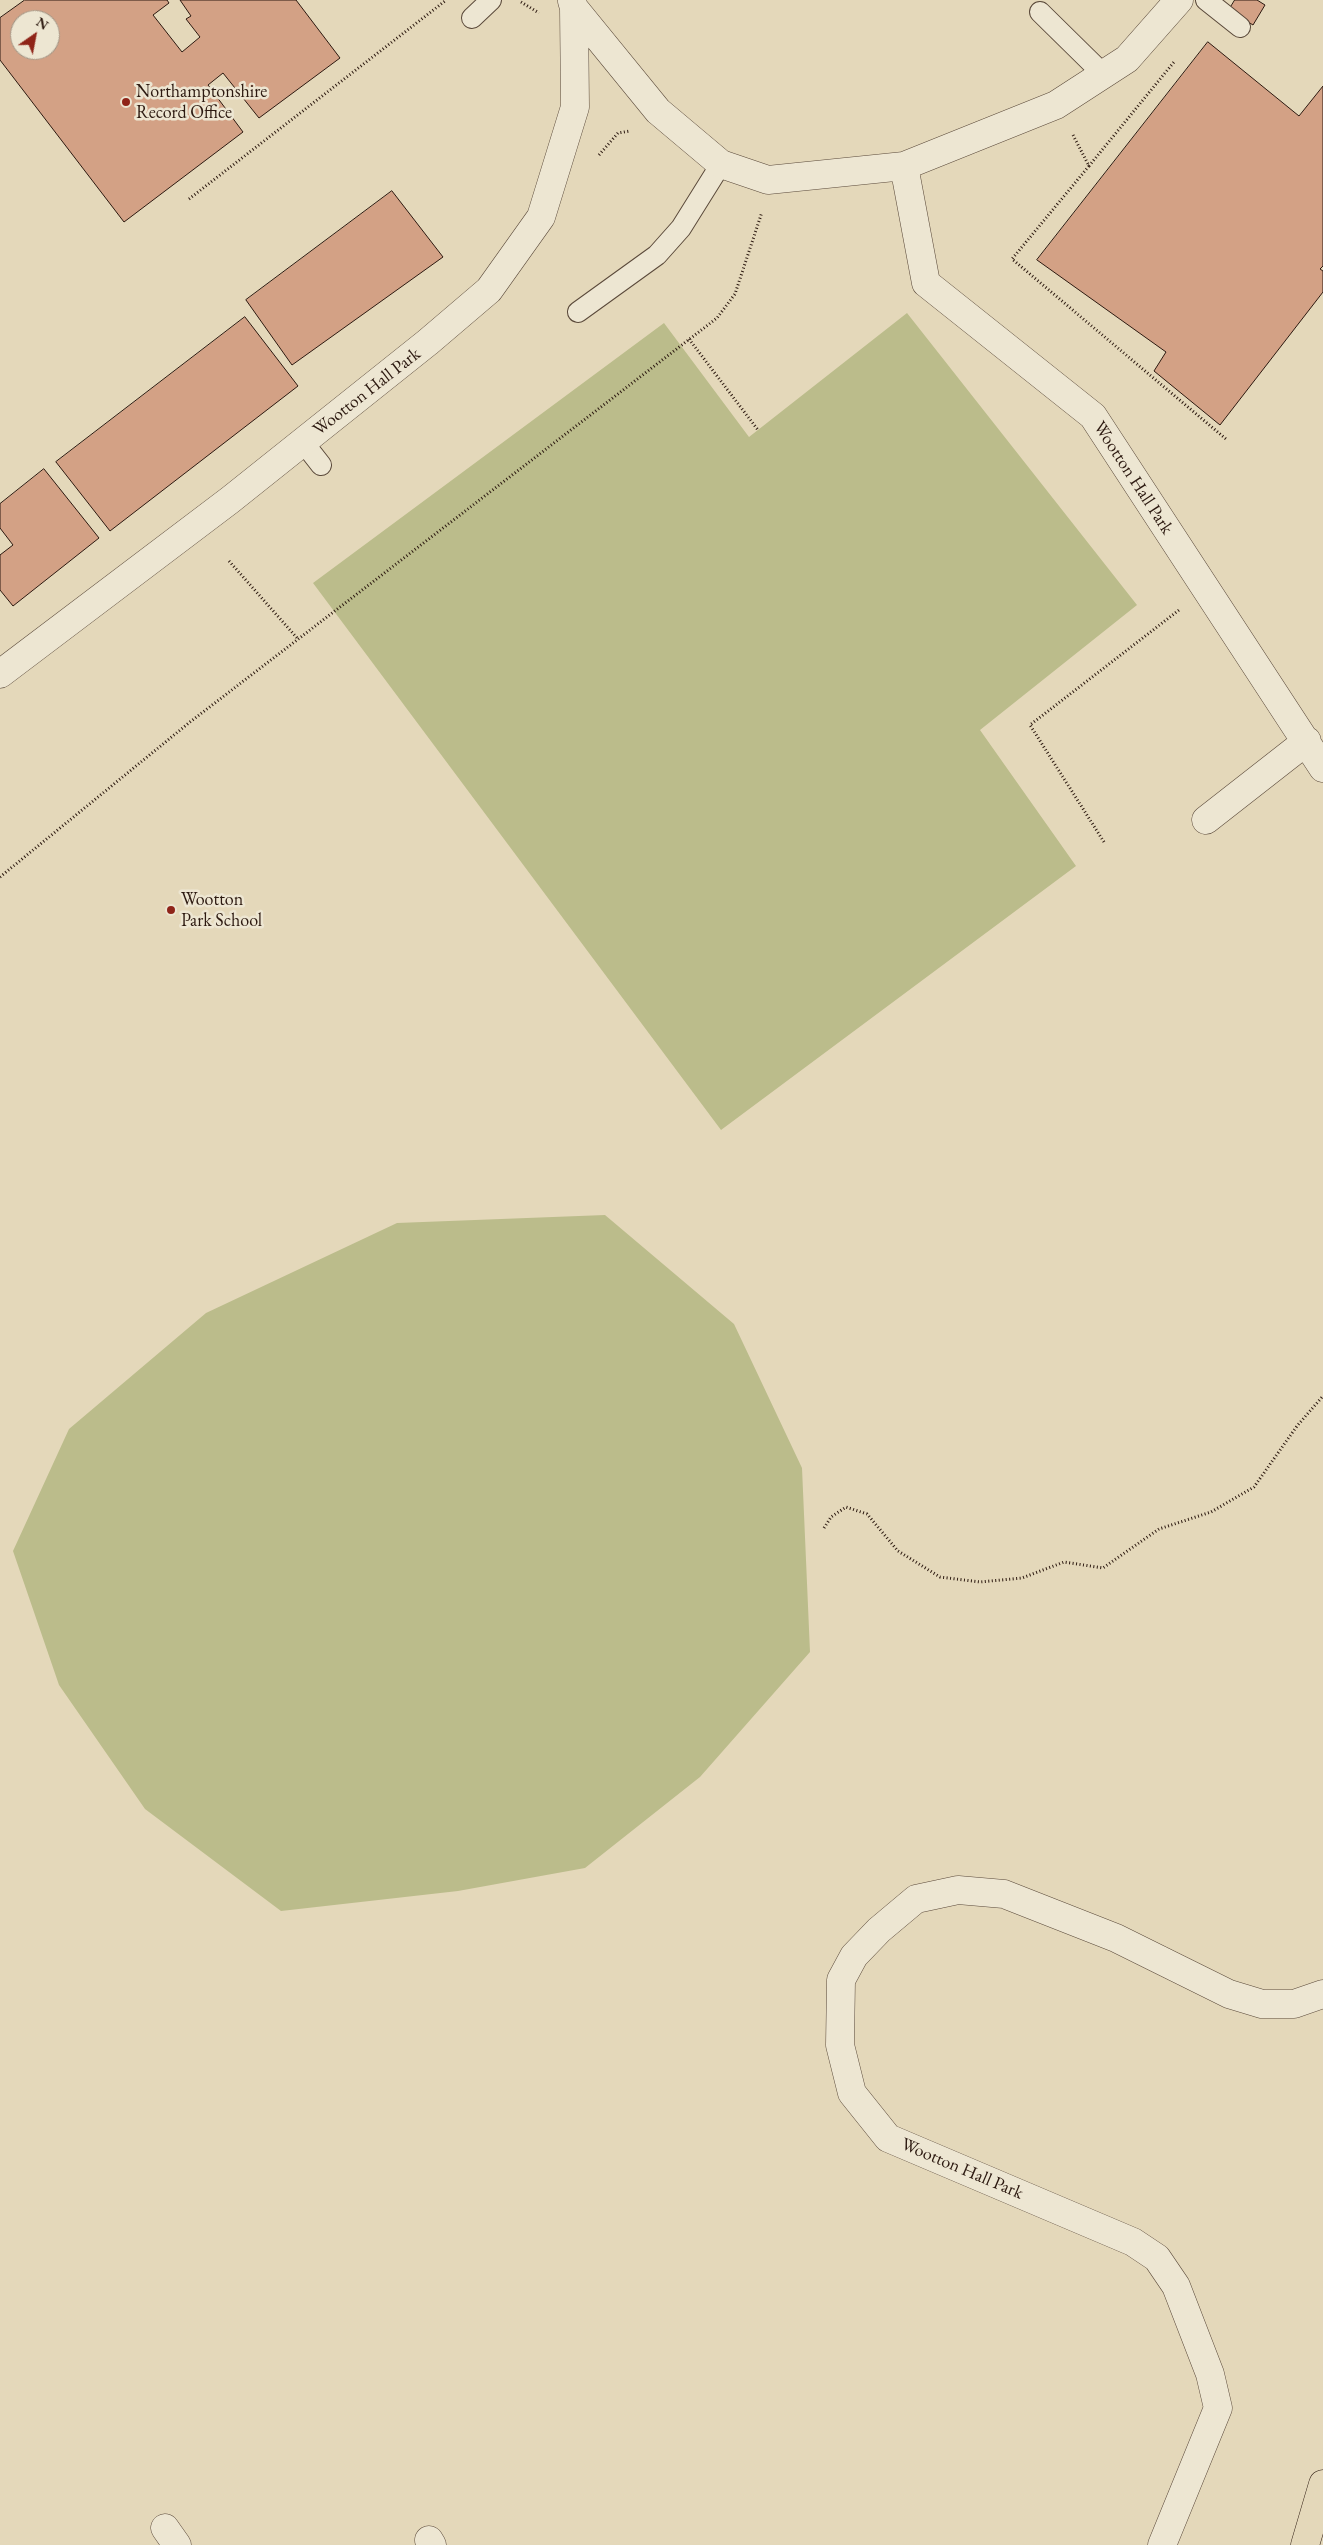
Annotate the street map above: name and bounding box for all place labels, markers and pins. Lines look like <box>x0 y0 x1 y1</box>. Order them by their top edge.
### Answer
place label: Northamptonshire Record Office <box>136 81 267 124</box>
marker: Northamptonshire Record Office <box>120 96 132 108</box>
place label: Wootton Park School <box>181 889 262 932</box>
marker: Wootton Park School <box>165 904 177 916</box>

